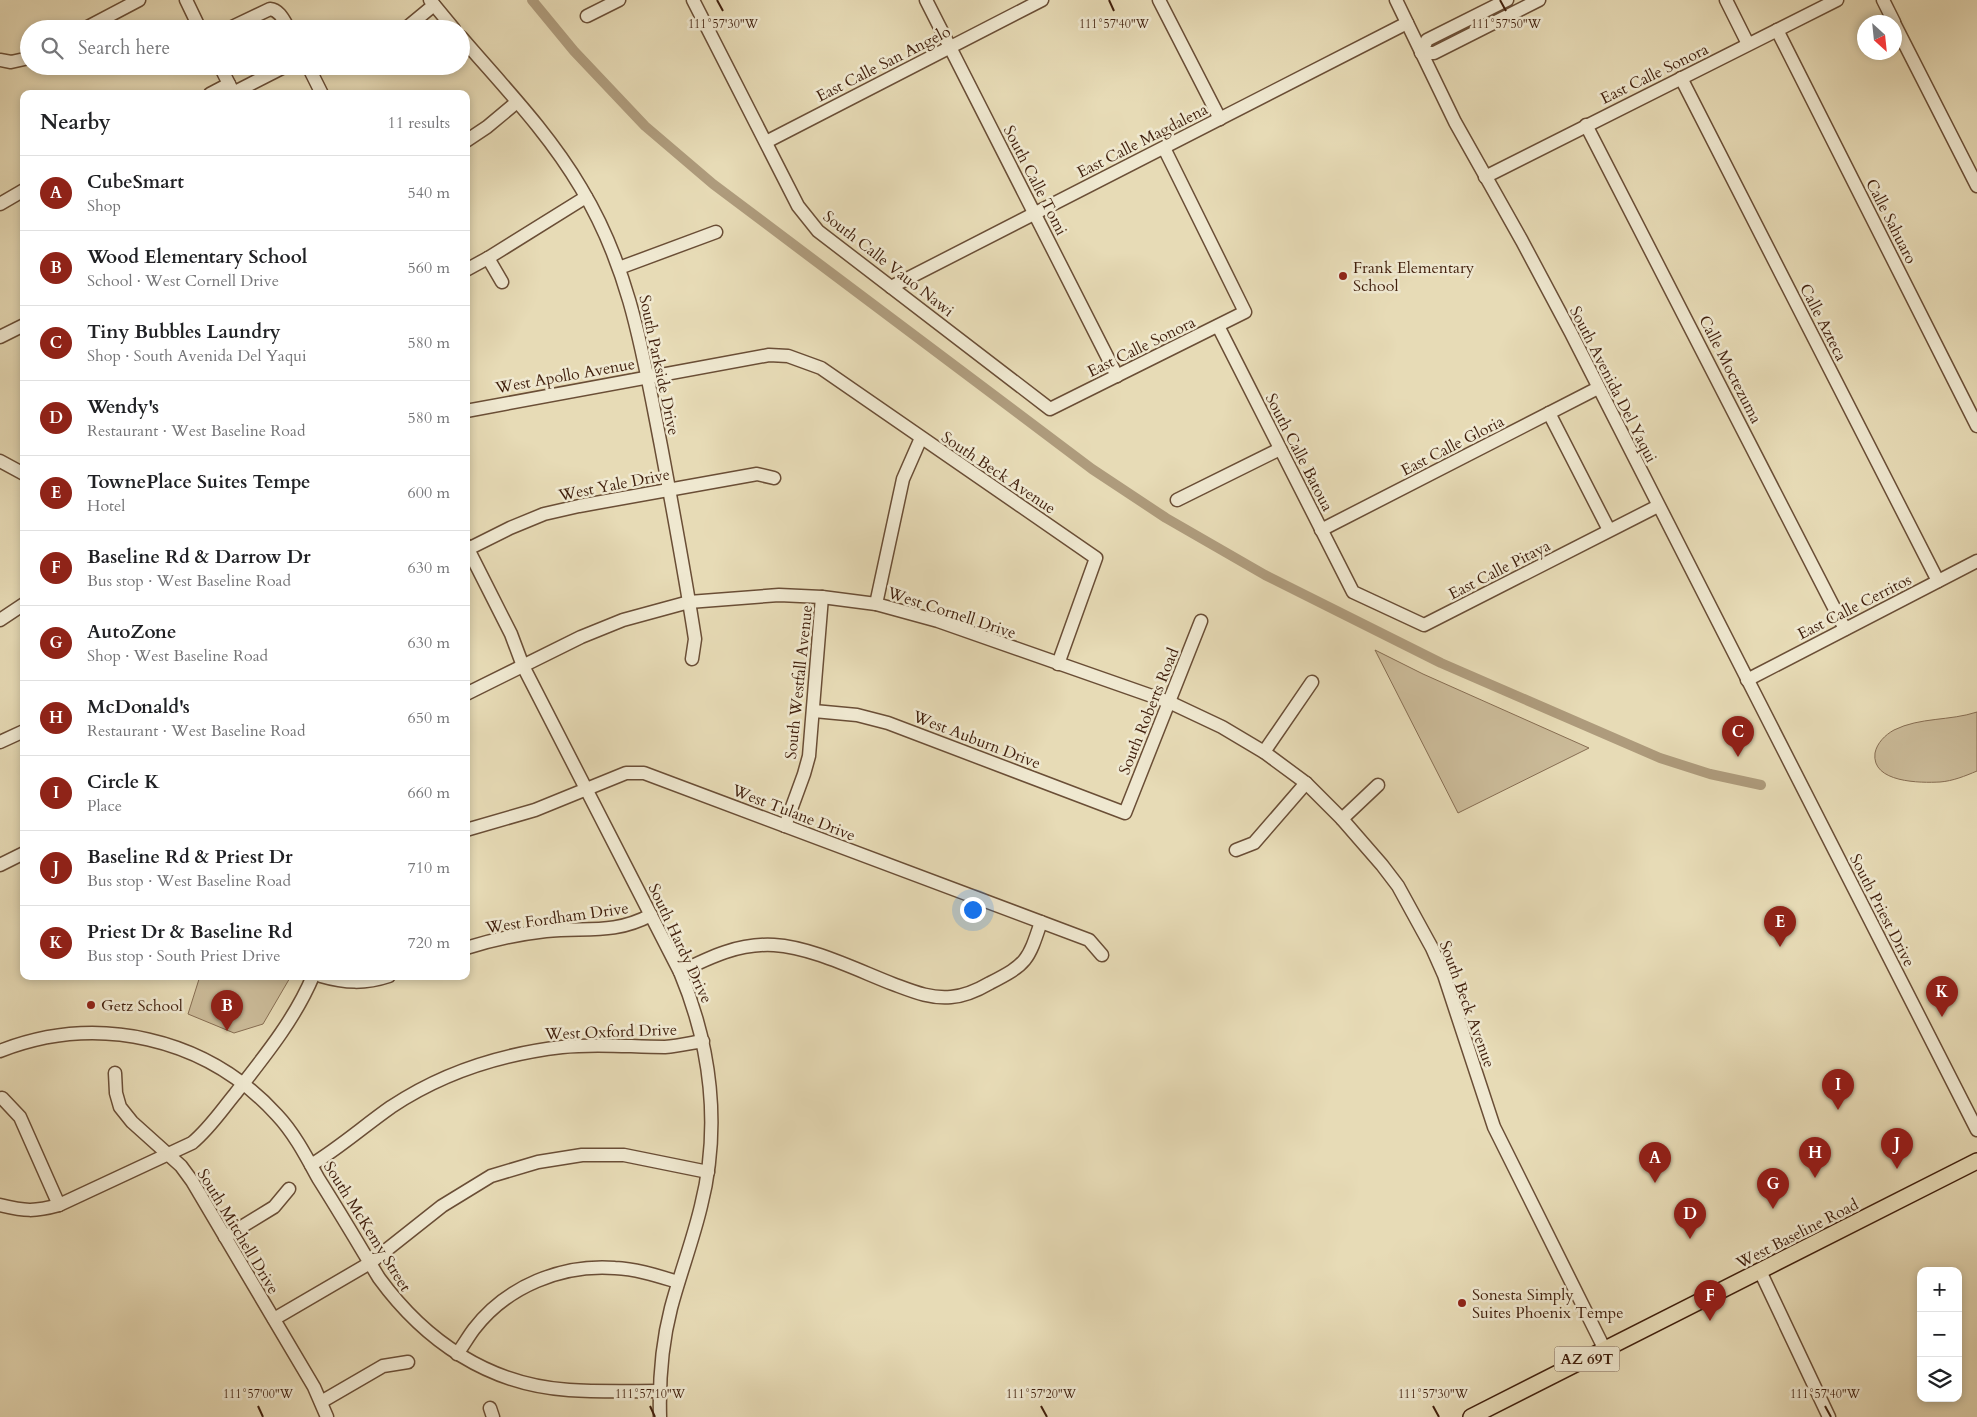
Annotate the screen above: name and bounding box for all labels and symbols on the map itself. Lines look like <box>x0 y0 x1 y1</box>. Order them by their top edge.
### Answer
north arrow <box>1857 15 1902 60</box>
text: 111°57'30"W <box>688 16 759 32</box>
text: 111°57'40"W <box>1079 16 1150 32</box>
text: 111°57'50"W <box>1471 16 1542 32</box>
street label: East Calle San Angelo <box>812 20 955 107</box>
street label: East Calle Sonora <box>1597 38 1712 110</box>
street label: East Calle Magdalena <box>1073 98 1212 183</box>
street label: South Calle Tomi <box>998 122 1073 240</box>
street label: Calle Sahuaro <box>1860 175 1922 268</box>
street label: South Calle Vauo Nawi <box>818 206 959 322</box>
place label: Frank Elementary School <box>1353 257 1475 297</box>
marker: Frank Elementary School <box>1337 270 1349 282</box>
street label: Calle Azteca <box>1794 280 1852 365</box>
street label: South Parkside Drive <box>633 293 685 437</box>
street label: South Avenida Del Yaqui <box>1564 302 1662 467</box>
street label: East Calle Sonora <box>1084 311 1199 383</box>
street label: Calle Moctezuma <box>1693 312 1767 427</box>
street label: West Apollo Avenue <box>493 353 637 399</box>
street label: South Calle Batoua <box>1260 390 1338 515</box>
street label: East Calle Gloria <box>1397 410 1508 481</box>
street label: South Beck Avenue <box>937 426 1060 519</box>
street label: West Yale Drive <box>556 463 672 507</box>
street label: East Calle Pitaya <box>1445 535 1554 605</box>
street label: East Calle Cerritos <box>1794 569 1915 645</box>
street label: West Cornell Drive <box>884 581 1019 644</box>
street label: South Westfall Avenue <box>780 604 818 760</box>
street label: South Roberts Road <box>1113 644 1185 778</box>
street label: West Auburn Drive <box>909 705 1044 774</box>
pin: C <box>1722 716 1754 757</box>
street label: West Tulane Drive <box>728 779 858 847</box>
street label: South Priest Drive <box>1844 850 1920 971</box>
street label: South Hardy Drive <box>643 880 717 1007</box>
street label: West Fordham Drive <box>483 897 630 939</box>
your location <box>960 897 986 923</box>
pin: E <box>1764 906 1796 947</box>
street label: South Beck Avenue <box>1434 938 1500 1071</box>
pin: K <box>1926 976 1958 1017</box>
pin: B <box>211 990 243 1031</box>
place label: Getz School <box>101 995 183 1017</box>
marker: Getz School <box>85 999 97 1011</box>
street label: West Oxford Drive <box>544 1019 678 1045</box>
pin: I <box>1822 1069 1854 1110</box>
pin: J <box>1881 1128 1913 1169</box>
pin: H <box>1799 1137 1831 1178</box>
pin: A <box>1639 1142 1671 1183</box>
street label: South McKemy Street <box>318 1157 416 1296</box>
street label: South Mitchell Drive <box>192 1165 284 1298</box>
pin: G <box>1757 1168 1789 1209</box>
street label: West Baseline Road <box>1732 1193 1863 1275</box>
pin: D <box>1674 1198 1706 1239</box>
pin: F <box>1694 1280 1726 1321</box>
place label: Sonesta Simply Suites Phoenix Tempe <box>1472 1284 1624 1324</box>
marker: Sonesta Simply Suites Phoenix Tempe <box>1456 1297 1468 1309</box>
road number: AZ 69T <box>1554 1346 1620 1372</box>
text: 111°57'00"W <box>223 1386 294 1402</box>
text: 111°57'10"W <box>615 1386 686 1402</box>
text: 111°57'20"W <box>1006 1386 1077 1402</box>
text: 111°57'30"W <box>1398 1386 1469 1402</box>
text: 111°57'40"W <box>1790 1386 1861 1402</box>

